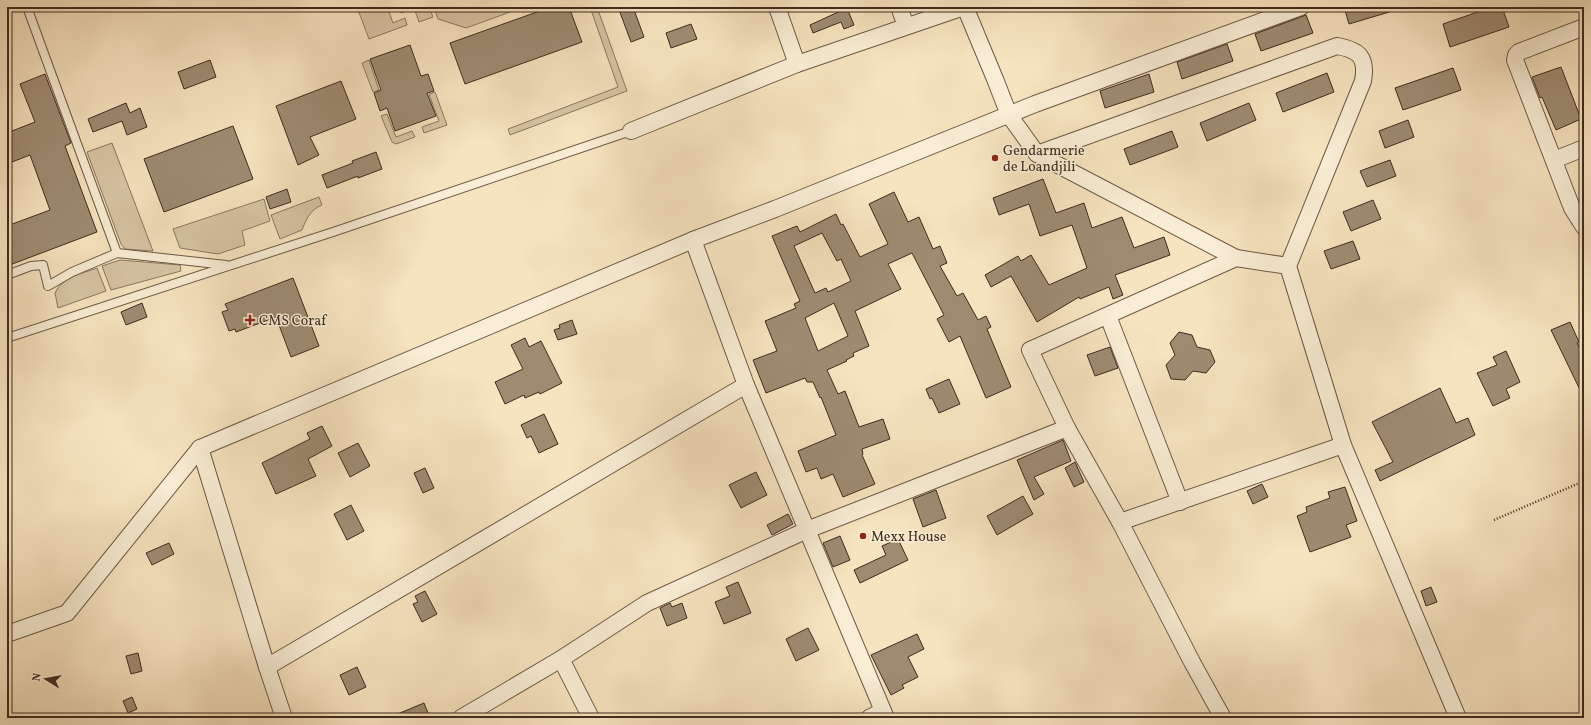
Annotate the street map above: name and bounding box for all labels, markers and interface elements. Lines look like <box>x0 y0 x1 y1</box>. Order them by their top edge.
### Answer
place label: Gendarmerie de Loandjili <box>1003 142 1085 177</box>
marker: Gendarmerie de Loandjili <box>990 153 1000 163</box>
place label: CMS Coraf <box>259 312 327 331</box>
marker: CMS Coraf <box>244 314 256 326</box>
place label: Mexx House <box>871 528 947 547</box>
marker: Mexx House <box>858 531 868 541</box>
north arrow <box>26 659 66 699</box>
text: N <box>30 672 46 683</box>

